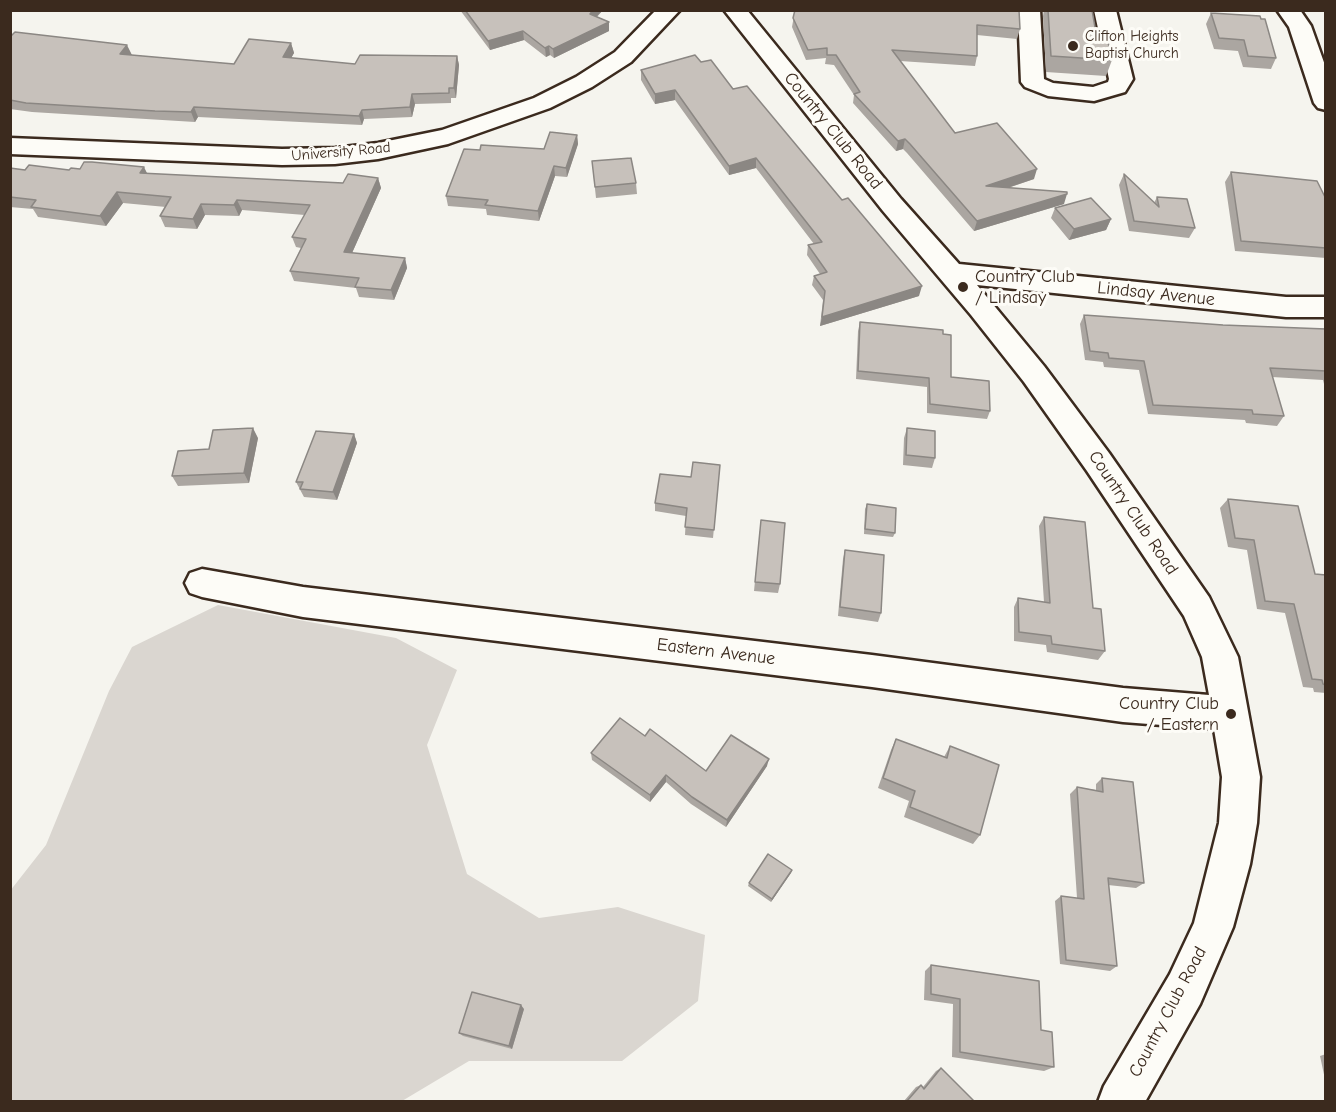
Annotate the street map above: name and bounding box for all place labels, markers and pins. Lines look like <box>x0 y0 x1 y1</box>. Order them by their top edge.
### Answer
place label: Clifton Heights Baptist Church <box>1085 28 1179 63</box>
marker: Clifton Heights Baptist Church <box>1066 39 1080 53</box>
place label: Country Club / Lindsay <box>975 266 1075 308</box>
marker: Country Club / Lindsay <box>956 280 970 294</box>
place label: Country Club / Eastern <box>1119 693 1219 736</box>
marker: Country Club / Eastern <box>1224 707 1238 721</box>

